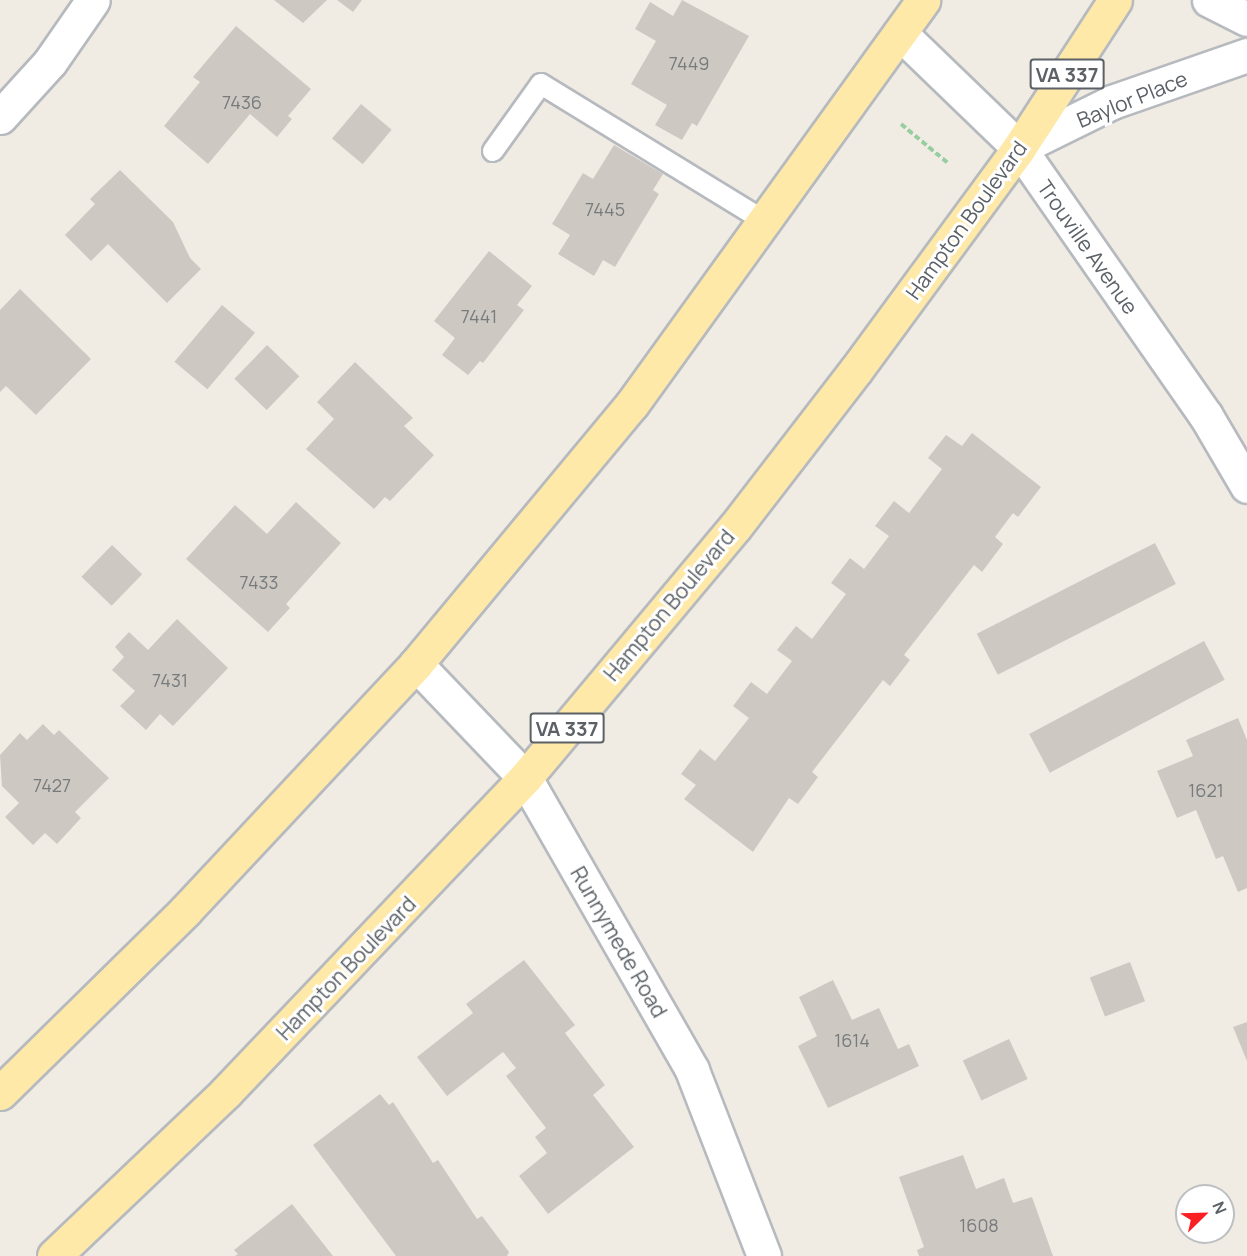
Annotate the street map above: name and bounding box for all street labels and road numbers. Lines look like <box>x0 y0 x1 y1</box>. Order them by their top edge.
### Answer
road number: VA 337 <box>1030 57 1104 91</box>
street label: Baylor Place <box>1073 65 1191 133</box>
street label: Hampton Boulevard <box>900 136 1032 304</box>
street label: Trouville Avenue <box>1033 175 1143 319</box>
street label: Hampton Boulevard <box>598 524 740 686</box>
road number: VA 337 <box>530 711 604 745</box>
street label: Runnymede Road <box>566 862 672 1022</box>
street label: Hampton Boulevard <box>271 891 421 1045</box>

